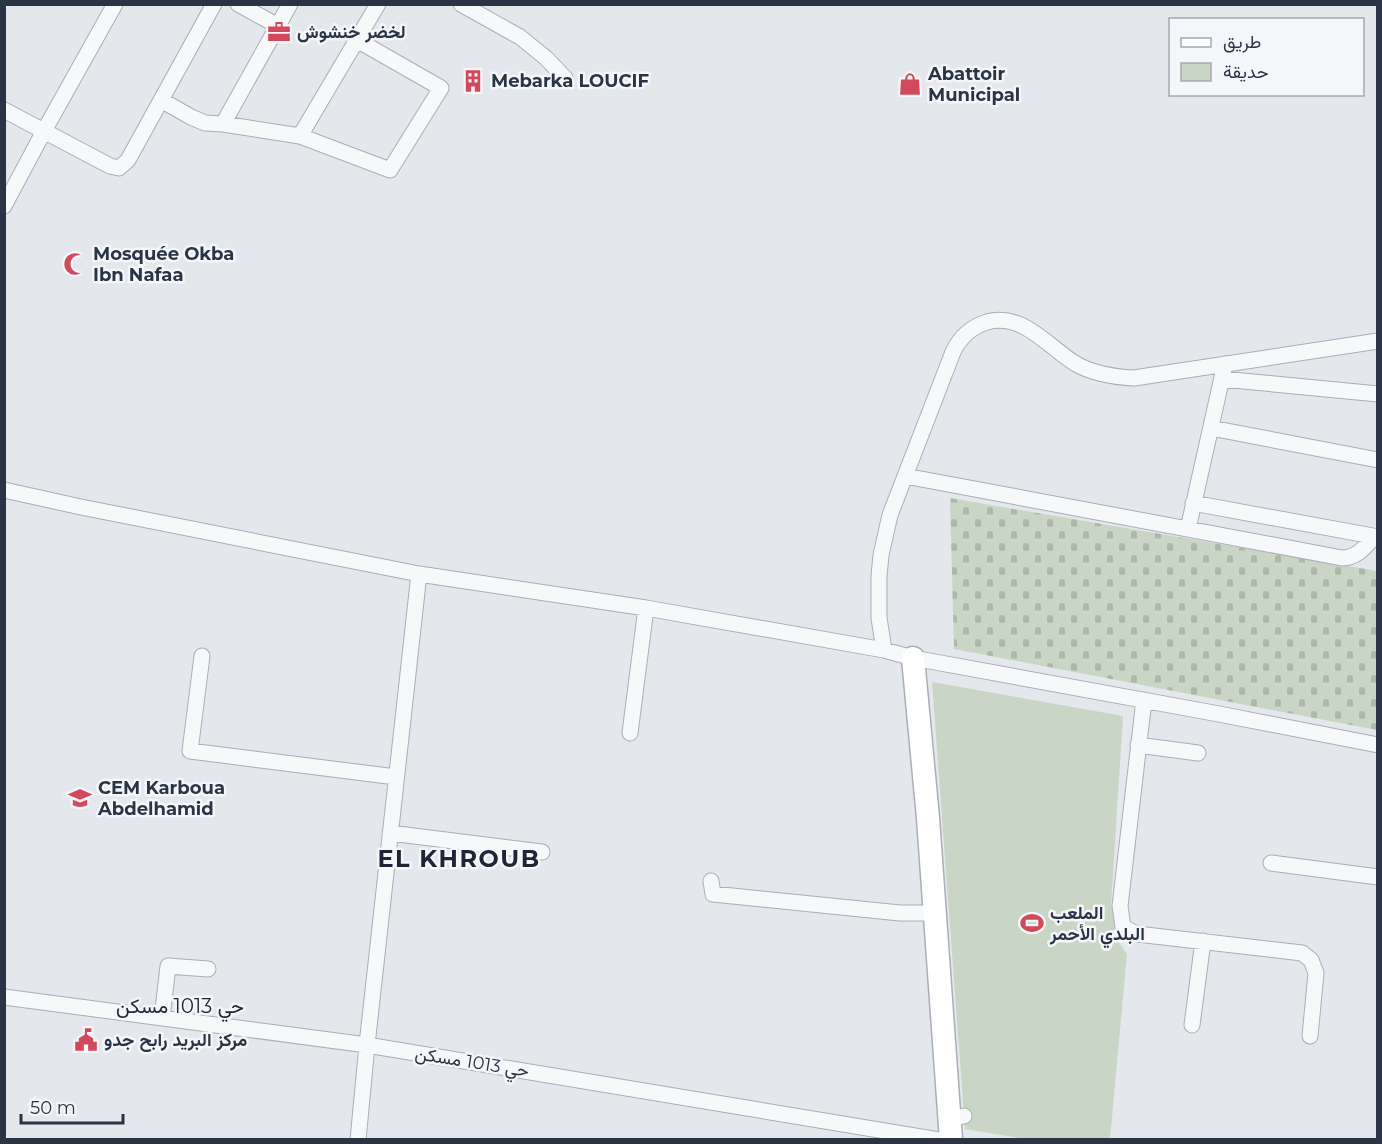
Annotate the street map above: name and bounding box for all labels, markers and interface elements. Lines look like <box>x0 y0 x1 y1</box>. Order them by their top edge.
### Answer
legend <box>1169 18 1364 96</box>
office icon: لخضر خنشوش <box>266 19 292 45</box>
place label: لخضر خنشوش <box>297 21 406 43</box>
text: طريق <box>1223 31 1261 53</box>
text: حديقة <box>1223 61 1269 83</box>
place label: Abattoir Municipal <box>927 63 1020 106</box>
building icon: Mebarka LOUCIF <box>460 68 486 94</box>
place label: Mebarka LOUCIF <box>491 70 649 92</box>
shop icon: Abattoir Municipal <box>897 71 923 97</box>
place label: Mosquée Okba Ibn Nafaa <box>93 243 234 286</box>
mosque icon: Mosquée Okba Ibn Nafaa <box>62 251 88 277</box>
place label: CEM Karboua Abdelhamid <box>97 777 225 820</box>
school or university icon: CEM Karboua Abdelhamid <box>67 785 93 811</box>
district label: EL KHROUB <box>377 844 541 873</box>
place label: الملعب البلدي الأحمر <box>1049 902 1145 949</box>
sports icon: الملعب البلدي الأحمر <box>1019 910 1045 936</box>
district label: حي 1013 مسكن <box>116 994 244 1023</box>
public building icon: مركز البريد رابح جدو <box>73 1027 99 1053</box>
place label: مركز البريد رابح جدو <box>104 1029 247 1052</box>
street label: حي 1013 مسكن <box>413 1042 531 1086</box>
scale bar <box>21 1087 123 1125</box>
text: 50 m <box>30 1097 76 1119</box>

